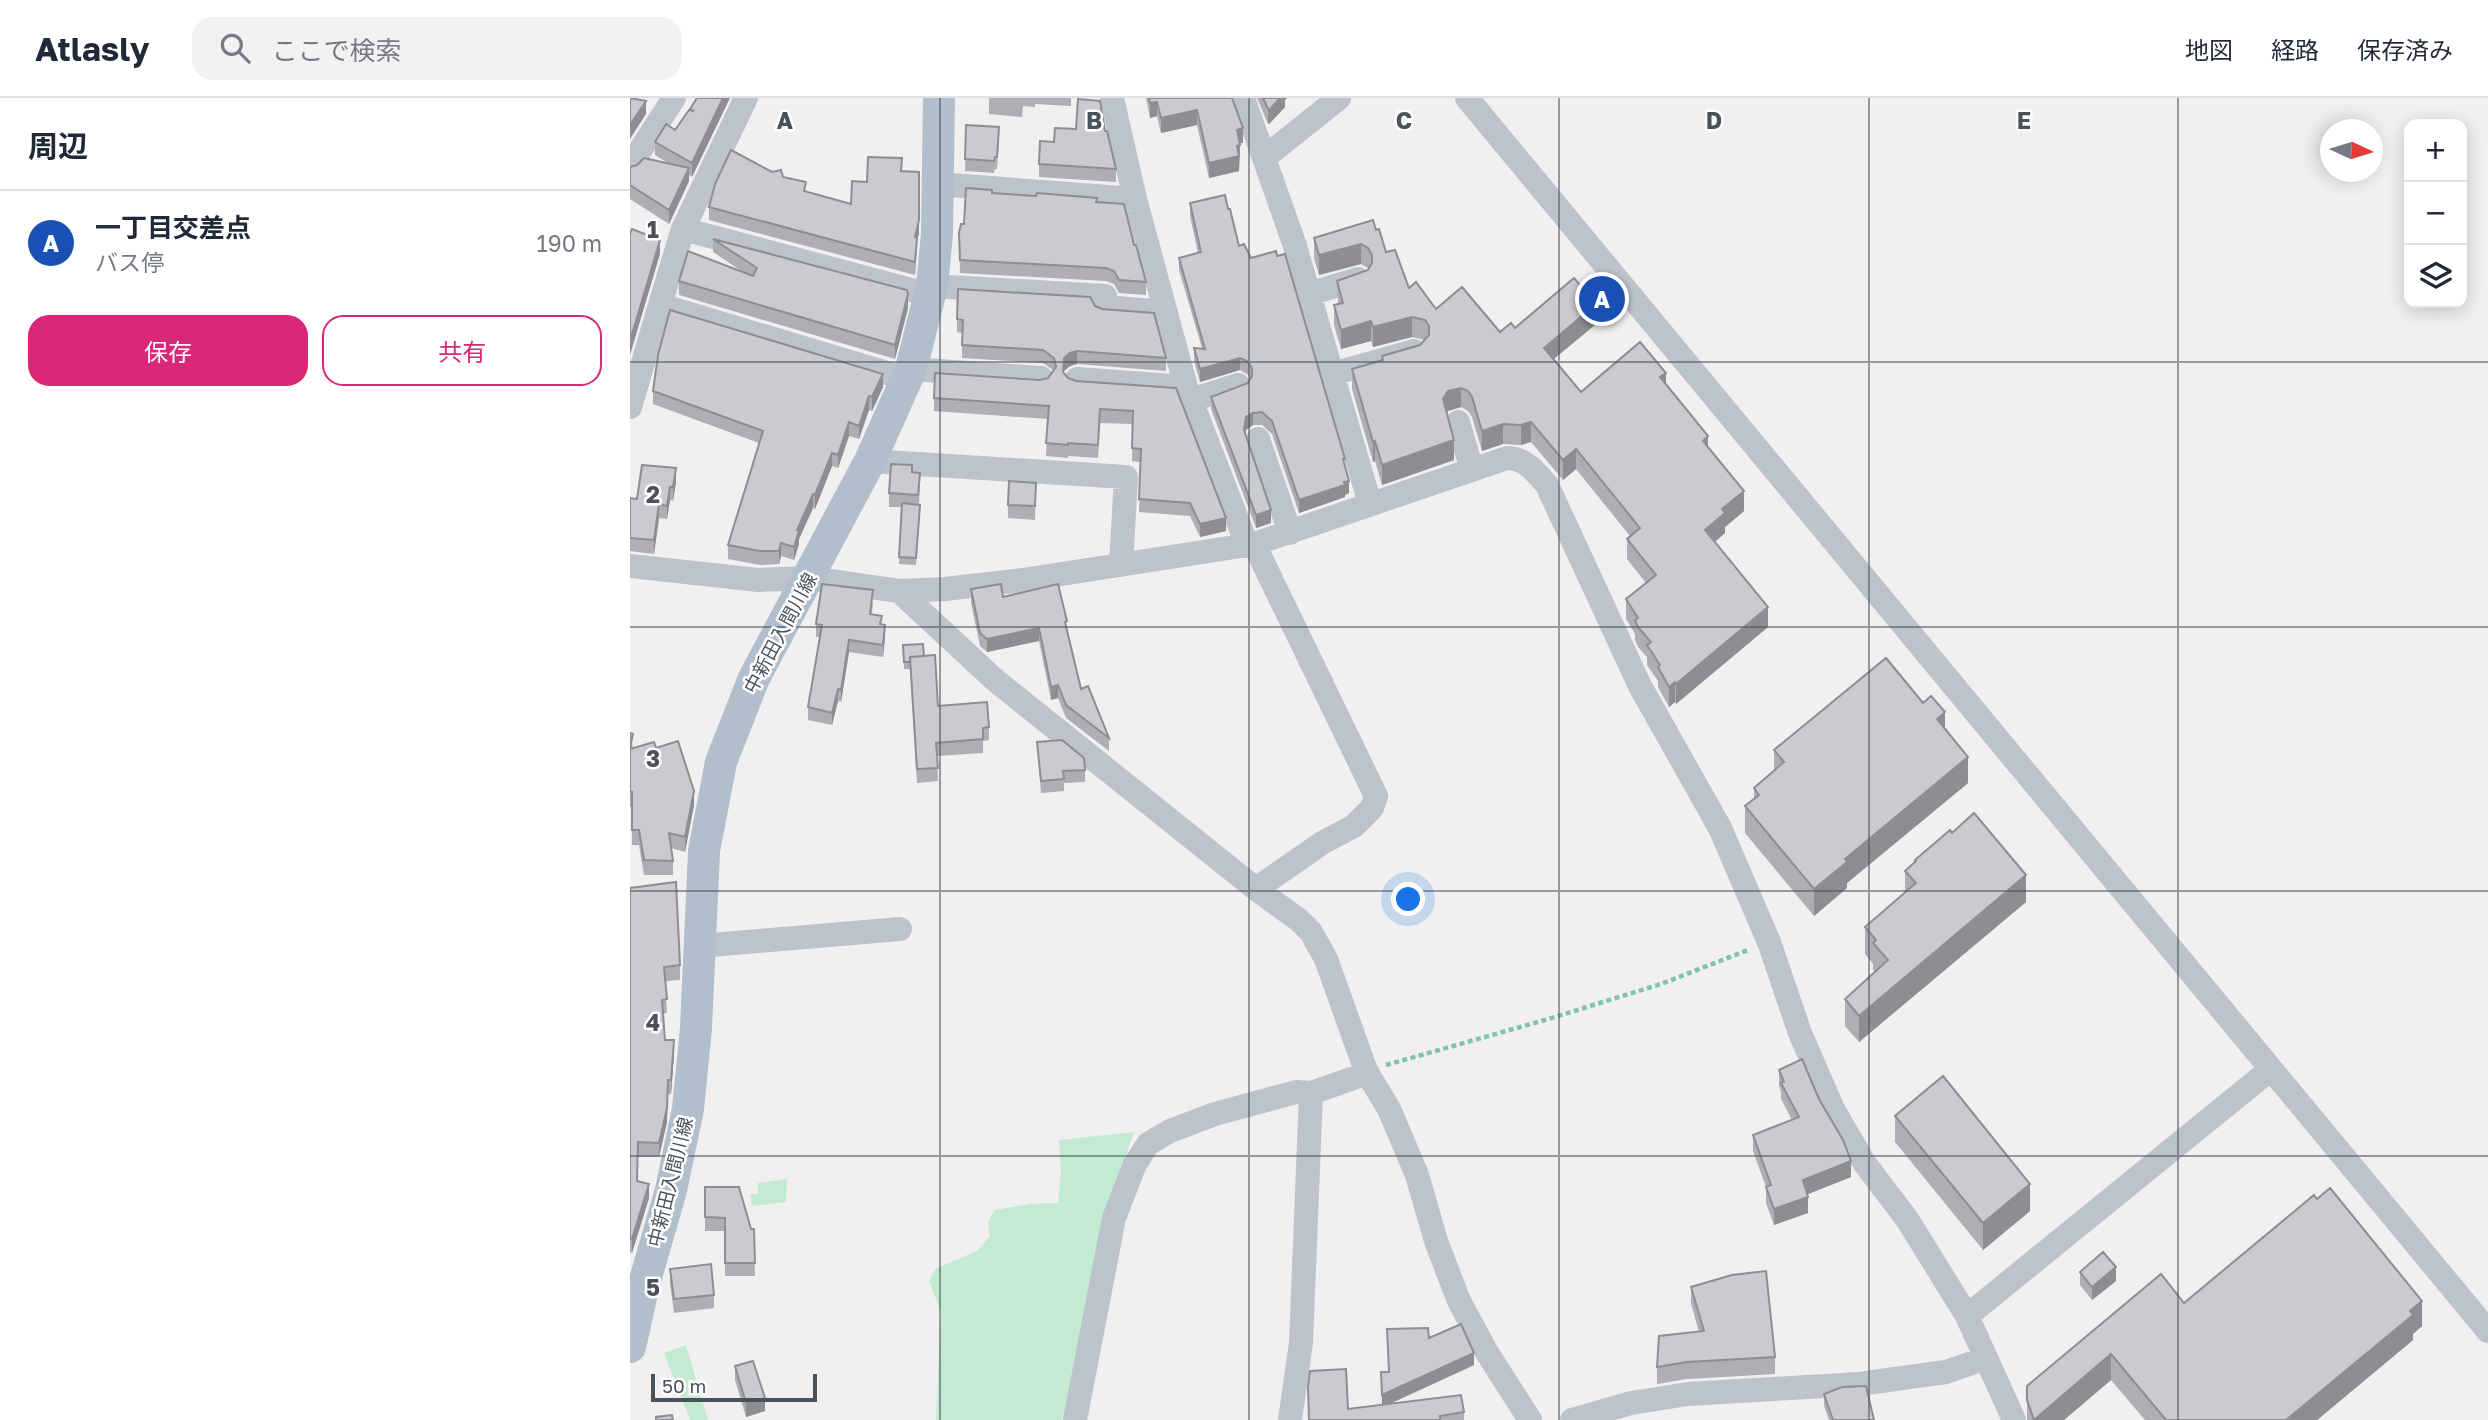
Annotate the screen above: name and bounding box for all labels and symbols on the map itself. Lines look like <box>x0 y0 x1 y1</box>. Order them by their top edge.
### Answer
text: A <box>777 106 794 134</box>
text: B <box>1086 106 1102 134</box>
text: C <box>1396 106 1412 134</box>
text: D <box>1706 106 1722 134</box>
text: E <box>2017 106 2031 134</box>
north arrow <box>2320 119 2383 182</box>
text: 1 <box>647 215 659 243</box>
pin: A <box>1579 273 1625 325</box>
text: 2 <box>646 480 660 508</box>
street label: 中新田入間川線 <box>738 569 821 697</box>
text: 3 <box>646 744 660 772</box>
your location <box>1391 882 1425 916</box>
text: 4 <box>646 1008 660 1036</box>
street label: 中新田入間川線 <box>642 1115 697 1249</box>
text: 5 <box>646 1273 660 1301</box>
scale bar <box>651 1371 817 1403</box>

